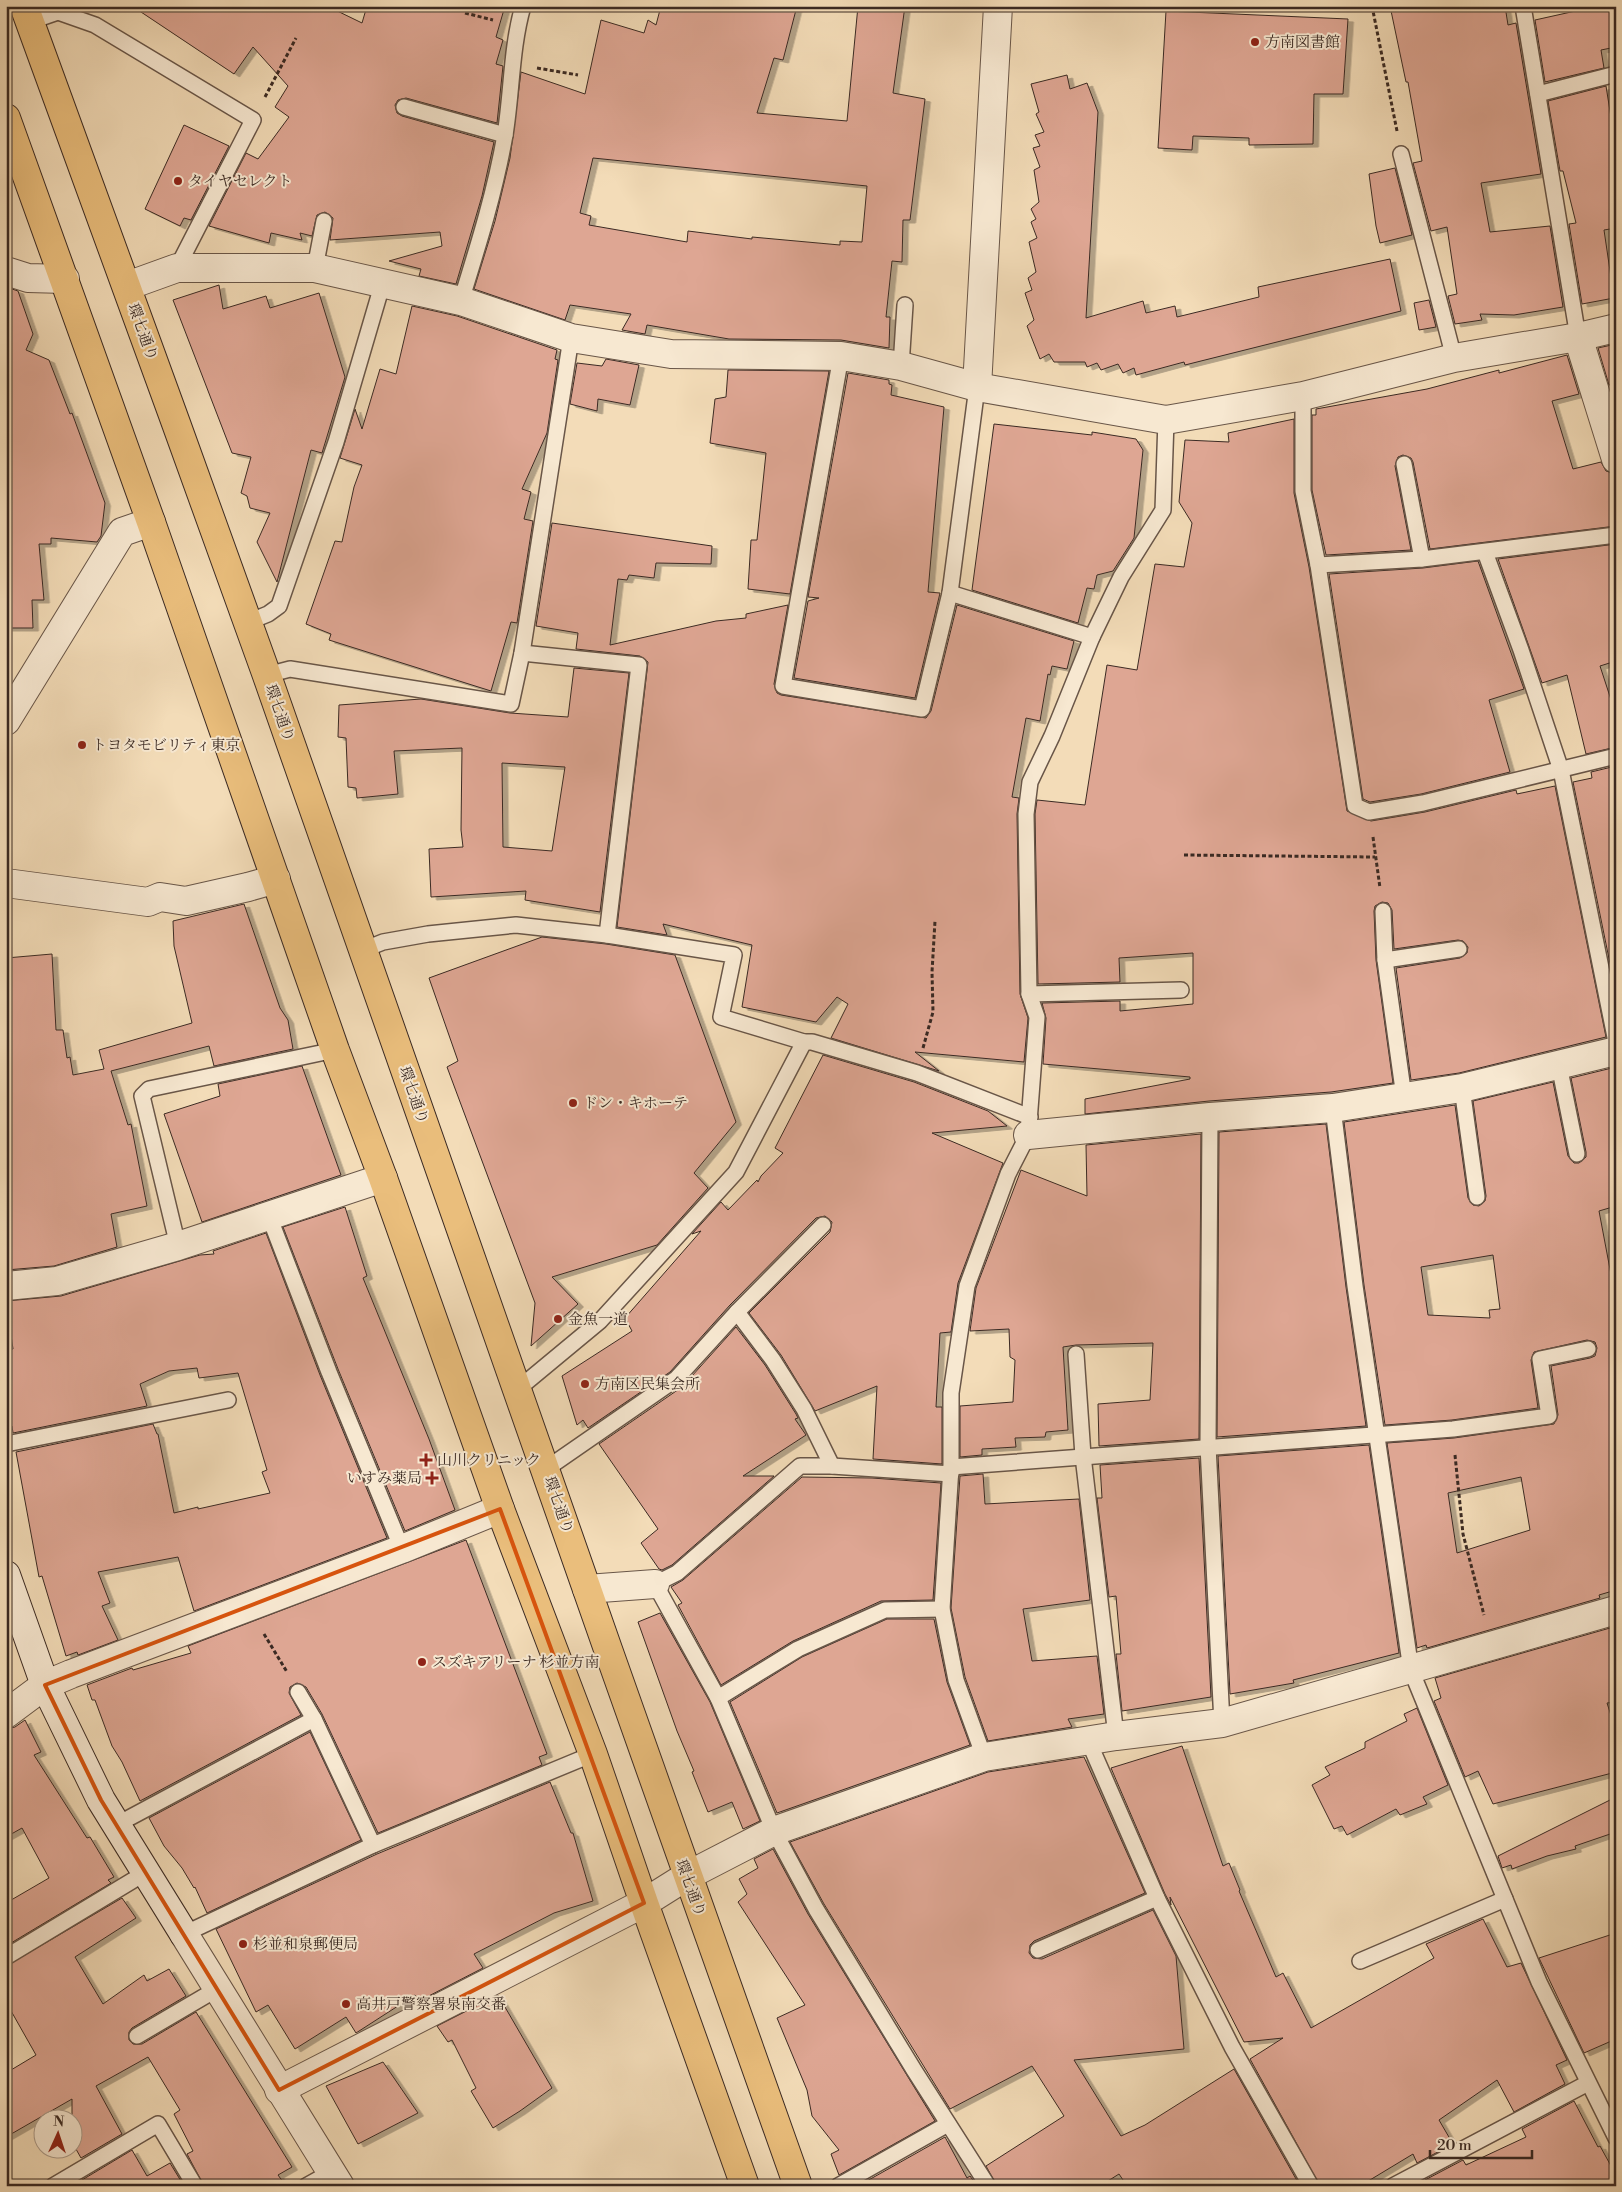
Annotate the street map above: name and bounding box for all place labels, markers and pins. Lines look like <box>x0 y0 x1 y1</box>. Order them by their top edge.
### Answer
place label: 方南図書館 <box>1265 33 1340 52</box>
marker: 方南図書館 <box>1249 36 1261 48</box>
place label: タイヤセレクト <box>188 172 292 191</box>
marker: タイヤセレクト <box>172 175 184 187</box>
place label: トヨタモビリティ東京 <box>92 736 241 755</box>
marker: トヨタモビリティ東京 <box>76 739 88 751</box>
place label: ドン・キホーテ <box>583 1094 688 1113</box>
marker: ドン・キホーテ <box>567 1097 579 1109</box>
place label: 金魚一道 <box>568 1310 628 1329</box>
marker: 金魚一道 <box>552 1313 564 1325</box>
place label: 方南区民集会所 <box>595 1375 700 1394</box>
marker: 方南区民集会所 <box>579 1378 591 1390</box>
place label: 山川クリニック <box>437 1451 541 1470</box>
marker: 山川クリニック <box>419 1453 433 1467</box>
place label: いすみ薬局 <box>347 1469 422 1488</box>
marker: いすみ薬局 <box>426 1472 438 1484</box>
place label: スズキアリーナ 杉並方南 <box>432 1653 600 1672</box>
marker: スズキアリーナ 杉並方南 <box>416 1656 428 1668</box>
place label: 杉並和泉郵便局 <box>253 1935 358 1954</box>
marker: 杉並和泉郵便局 <box>237 1938 249 1950</box>
place label: 高井戸警察署泉南交番 <box>356 1995 506 2014</box>
marker: 高井戸警察署泉南交番 <box>340 1998 352 2010</box>

